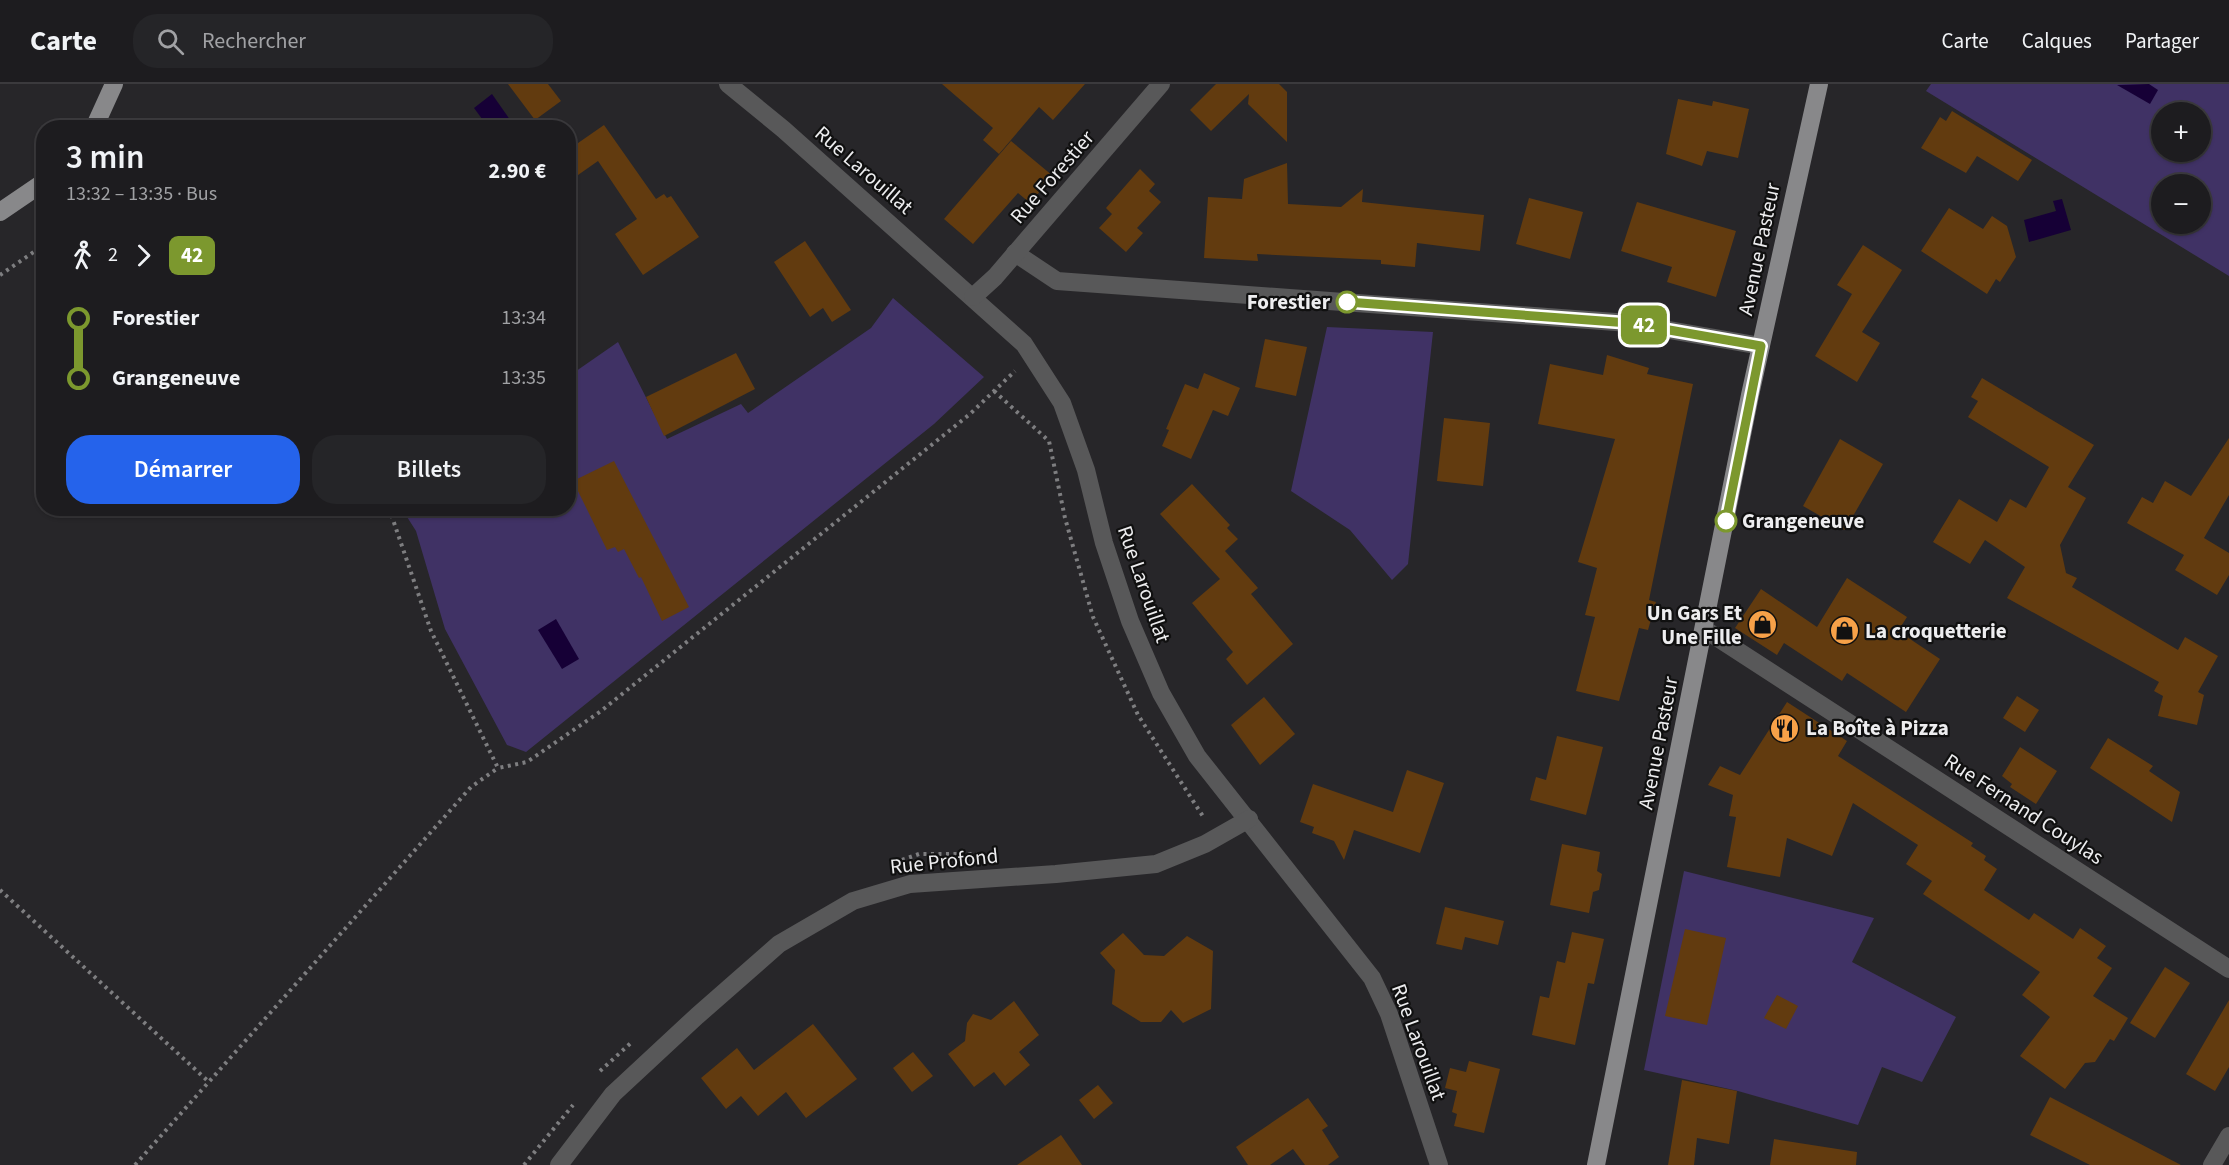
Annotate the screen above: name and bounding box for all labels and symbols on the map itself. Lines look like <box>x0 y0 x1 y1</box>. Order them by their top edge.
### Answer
street label: Rue Larouillat <box>808 119 920 221</box>
street label: Rue Forestier <box>1003 123 1102 230</box>
street label: Avenue Pasteur <box>1730 179 1788 318</box>
place label: Forestier <box>1247 287 1331 317</box>
marker: Forestier <box>1336 291 1358 313</box>
line badge: 42 <box>1617 306 1671 344</box>
place label: Grangeneuve <box>1742 506 1865 536</box>
marker: Grangeneuve <box>1715 510 1737 532</box>
street label: Rue Larouillat <box>1110 521 1178 647</box>
place label: Un Gars Et Une Fille <box>1647 598 1742 652</box>
shop icon: Un Gars Et Une Fille <box>1747 609 1779 641</box>
shop icon: La croquetterie <box>1828 615 1860 647</box>
place label: La croquetterie <box>1865 616 2007 646</box>
street label: Avenue Pasteur <box>1630 673 1686 812</box>
restaurant icon: La Boîte à Pizza <box>1769 712 1801 744</box>
place label: La Boîte à Pizza <box>1806 713 1949 743</box>
street label: Rue Fernand Couylas <box>1938 746 2110 872</box>
street label: Rue Profond <box>888 840 1000 882</box>
street label: Rue Larouillat <box>1384 980 1454 1104</box>

